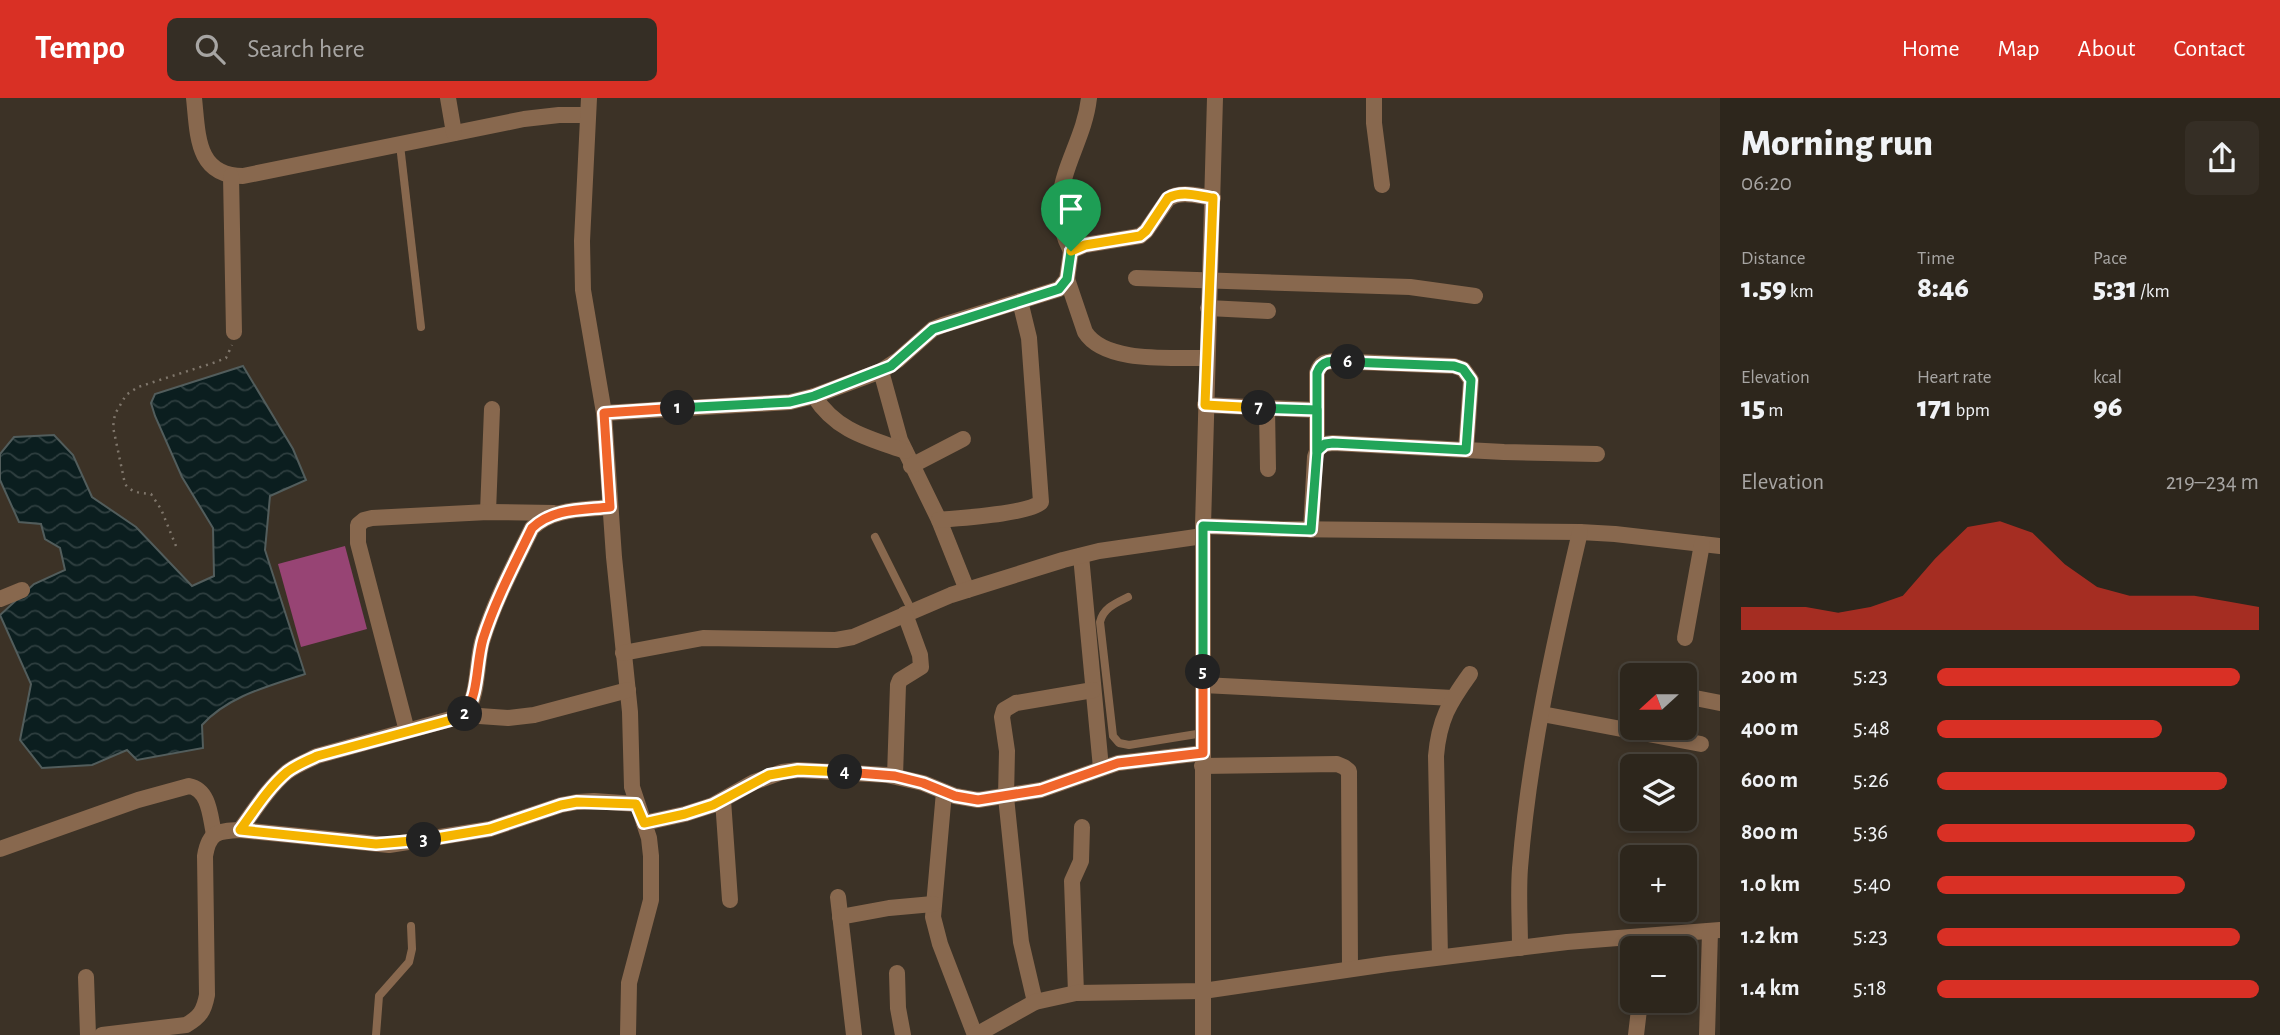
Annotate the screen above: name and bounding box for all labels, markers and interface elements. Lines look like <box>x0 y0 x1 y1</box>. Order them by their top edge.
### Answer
search box <box>167 18 657 81</box>
icon: search <box>191 30 229 68</box>
text: Tempo <box>35 32 125 65</box>
text: Search here <box>247 36 365 62</box>
text: Home <box>1902 37 1960 61</box>
text: Map <box>1998 37 2040 61</box>
text: About <box>2078 37 2135 61</box>
text: Contact <box>2173 37 2245 61</box>
button: share <box>2185 121 2259 195</box>
text: Morning run <box>1741 125 1933 163</box>
text: 06:20 <box>1741 172 1792 195</box>
pin <box>1041 179 1101 251</box>
icon: arrive <box>1052 190 1090 228</box>
text: Distance <box>1741 249 1805 268</box>
text: Time <box>1917 249 1955 268</box>
text: Pace <box>2093 249 2127 268</box>
text: 1.59 <box>1741 273 1787 303</box>
text: 8:46 <box>1917 273 1969 303</box>
text: 5:31 <box>2093 273 2137 303</box>
text: km <box>1787 282 1814 301</box>
text: /km <box>2137 282 2170 301</box>
pin: 6 <box>1330 344 1366 380</box>
text: 6 <box>1343 352 1352 371</box>
text: Elevation <box>1741 368 1810 387</box>
text: Heart rate <box>1917 368 1992 387</box>
text: kcal <box>2093 368 2122 387</box>
pin: 1 <box>660 390 696 426</box>
pin: 7 <box>1242 390 1276 426</box>
text: 15 <box>1741 392 1765 422</box>
text: 171 <box>1917 392 1952 422</box>
text: 96 <box>2093 392 2122 422</box>
text: 1 <box>674 398 681 417</box>
text: 7 <box>1254 398 1263 417</box>
text: m <box>1765 401 1784 420</box>
text: bpm <box>1952 401 1990 420</box>
text: Elevation <box>1741 471 1824 494</box>
text: 219–234 m <box>2166 471 2259 494</box>
pin: 5 <box>1186 654 1220 690</box>
text: 5 <box>1198 662 1207 681</box>
north arrow <box>1620 663 1698 740</box>
map controls <box>1620 663 1697 1013</box>
text: 200 m <box>1741 665 1798 688</box>
text: 5:23 <box>1853 665 1888 688</box>
pin: 2 <box>448 696 482 732</box>
text: 2 <box>460 704 469 723</box>
text: 400 m <box>1741 717 1799 740</box>
text: 5:48 <box>1853 717 1890 740</box>
pin: 4 <box>828 754 862 790</box>
button: layers <box>1620 754 1697 831</box>
text: 4 <box>840 762 849 781</box>
text: 600 m <box>1741 769 1798 792</box>
text: 5:26 <box>1853 769 1889 792</box>
text: 800 m <box>1741 821 1798 844</box>
text: 5:36 <box>1853 821 1888 844</box>
pin: 3 <box>406 822 442 858</box>
text: 3 <box>419 830 428 849</box>
button: + <box>1620 845 1697 922</box>
text: 1.0 km <box>1741 873 1800 896</box>
text: 5:40 <box>1853 873 1891 896</box>
text: 1.2 km <box>1741 925 1799 948</box>
text: 5:23 <box>1853 925 1888 948</box>
button: − <box>1620 936 1697 1013</box>
text: 1.4 km <box>1741 977 1800 1000</box>
text: 5:18 <box>1853 977 1887 1000</box>

